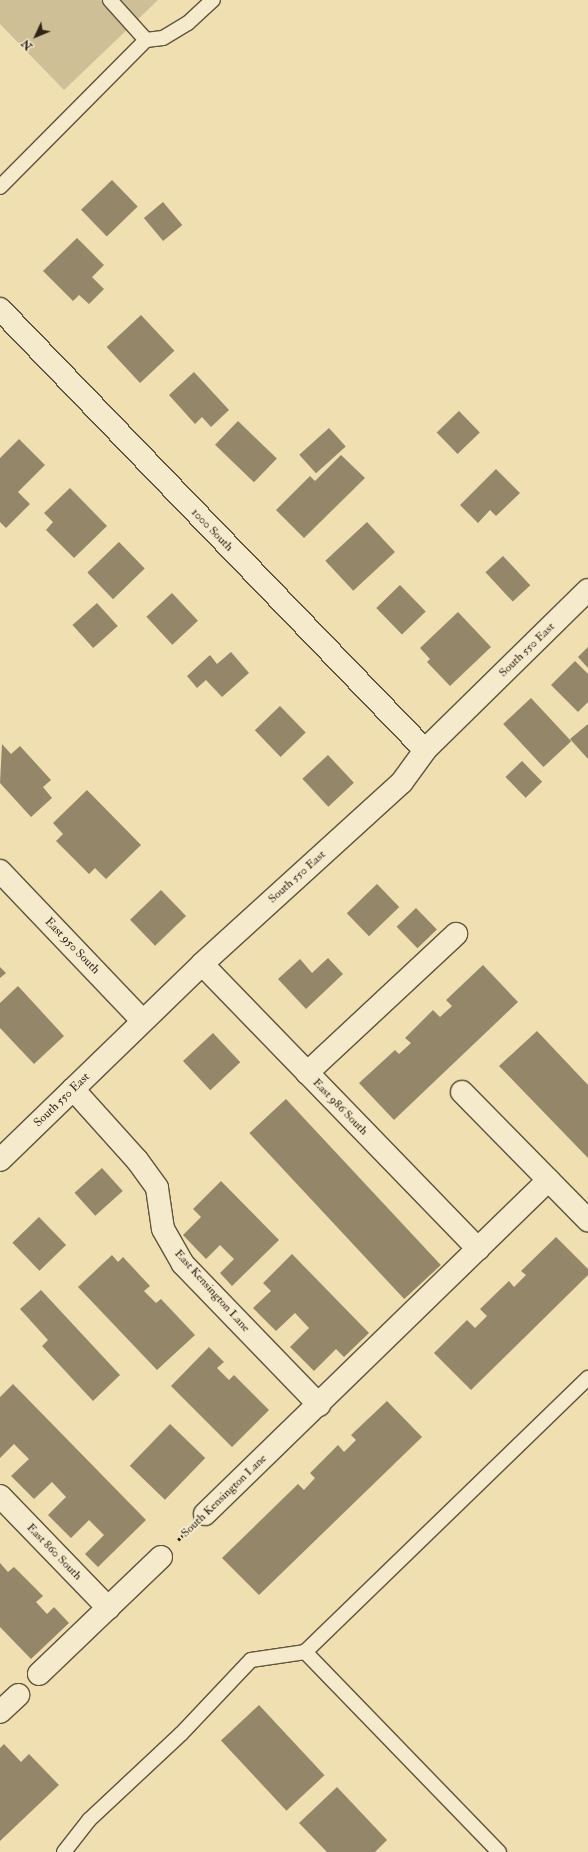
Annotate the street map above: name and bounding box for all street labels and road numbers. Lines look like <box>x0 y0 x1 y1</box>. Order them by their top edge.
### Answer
street label: 1000 South <box>188 506 236 554</box>
street label: South 550 East <box>496 620 558 680</box>
street label: South 550 East <box>265 848 329 906</box>
street label: East 950 South <box>41 915 103 977</box>
street label: South 550 East <box>31 1070 93 1130</box>
street label: East 986 South <box>309 1076 371 1138</box>
street label: East Kensington Lane <box>171 1247 253 1335</box>
street label: South Kensington Lane <box>178 1451 270 1541</box>
street label: East 860 South <box>23 1521 85 1583</box>

